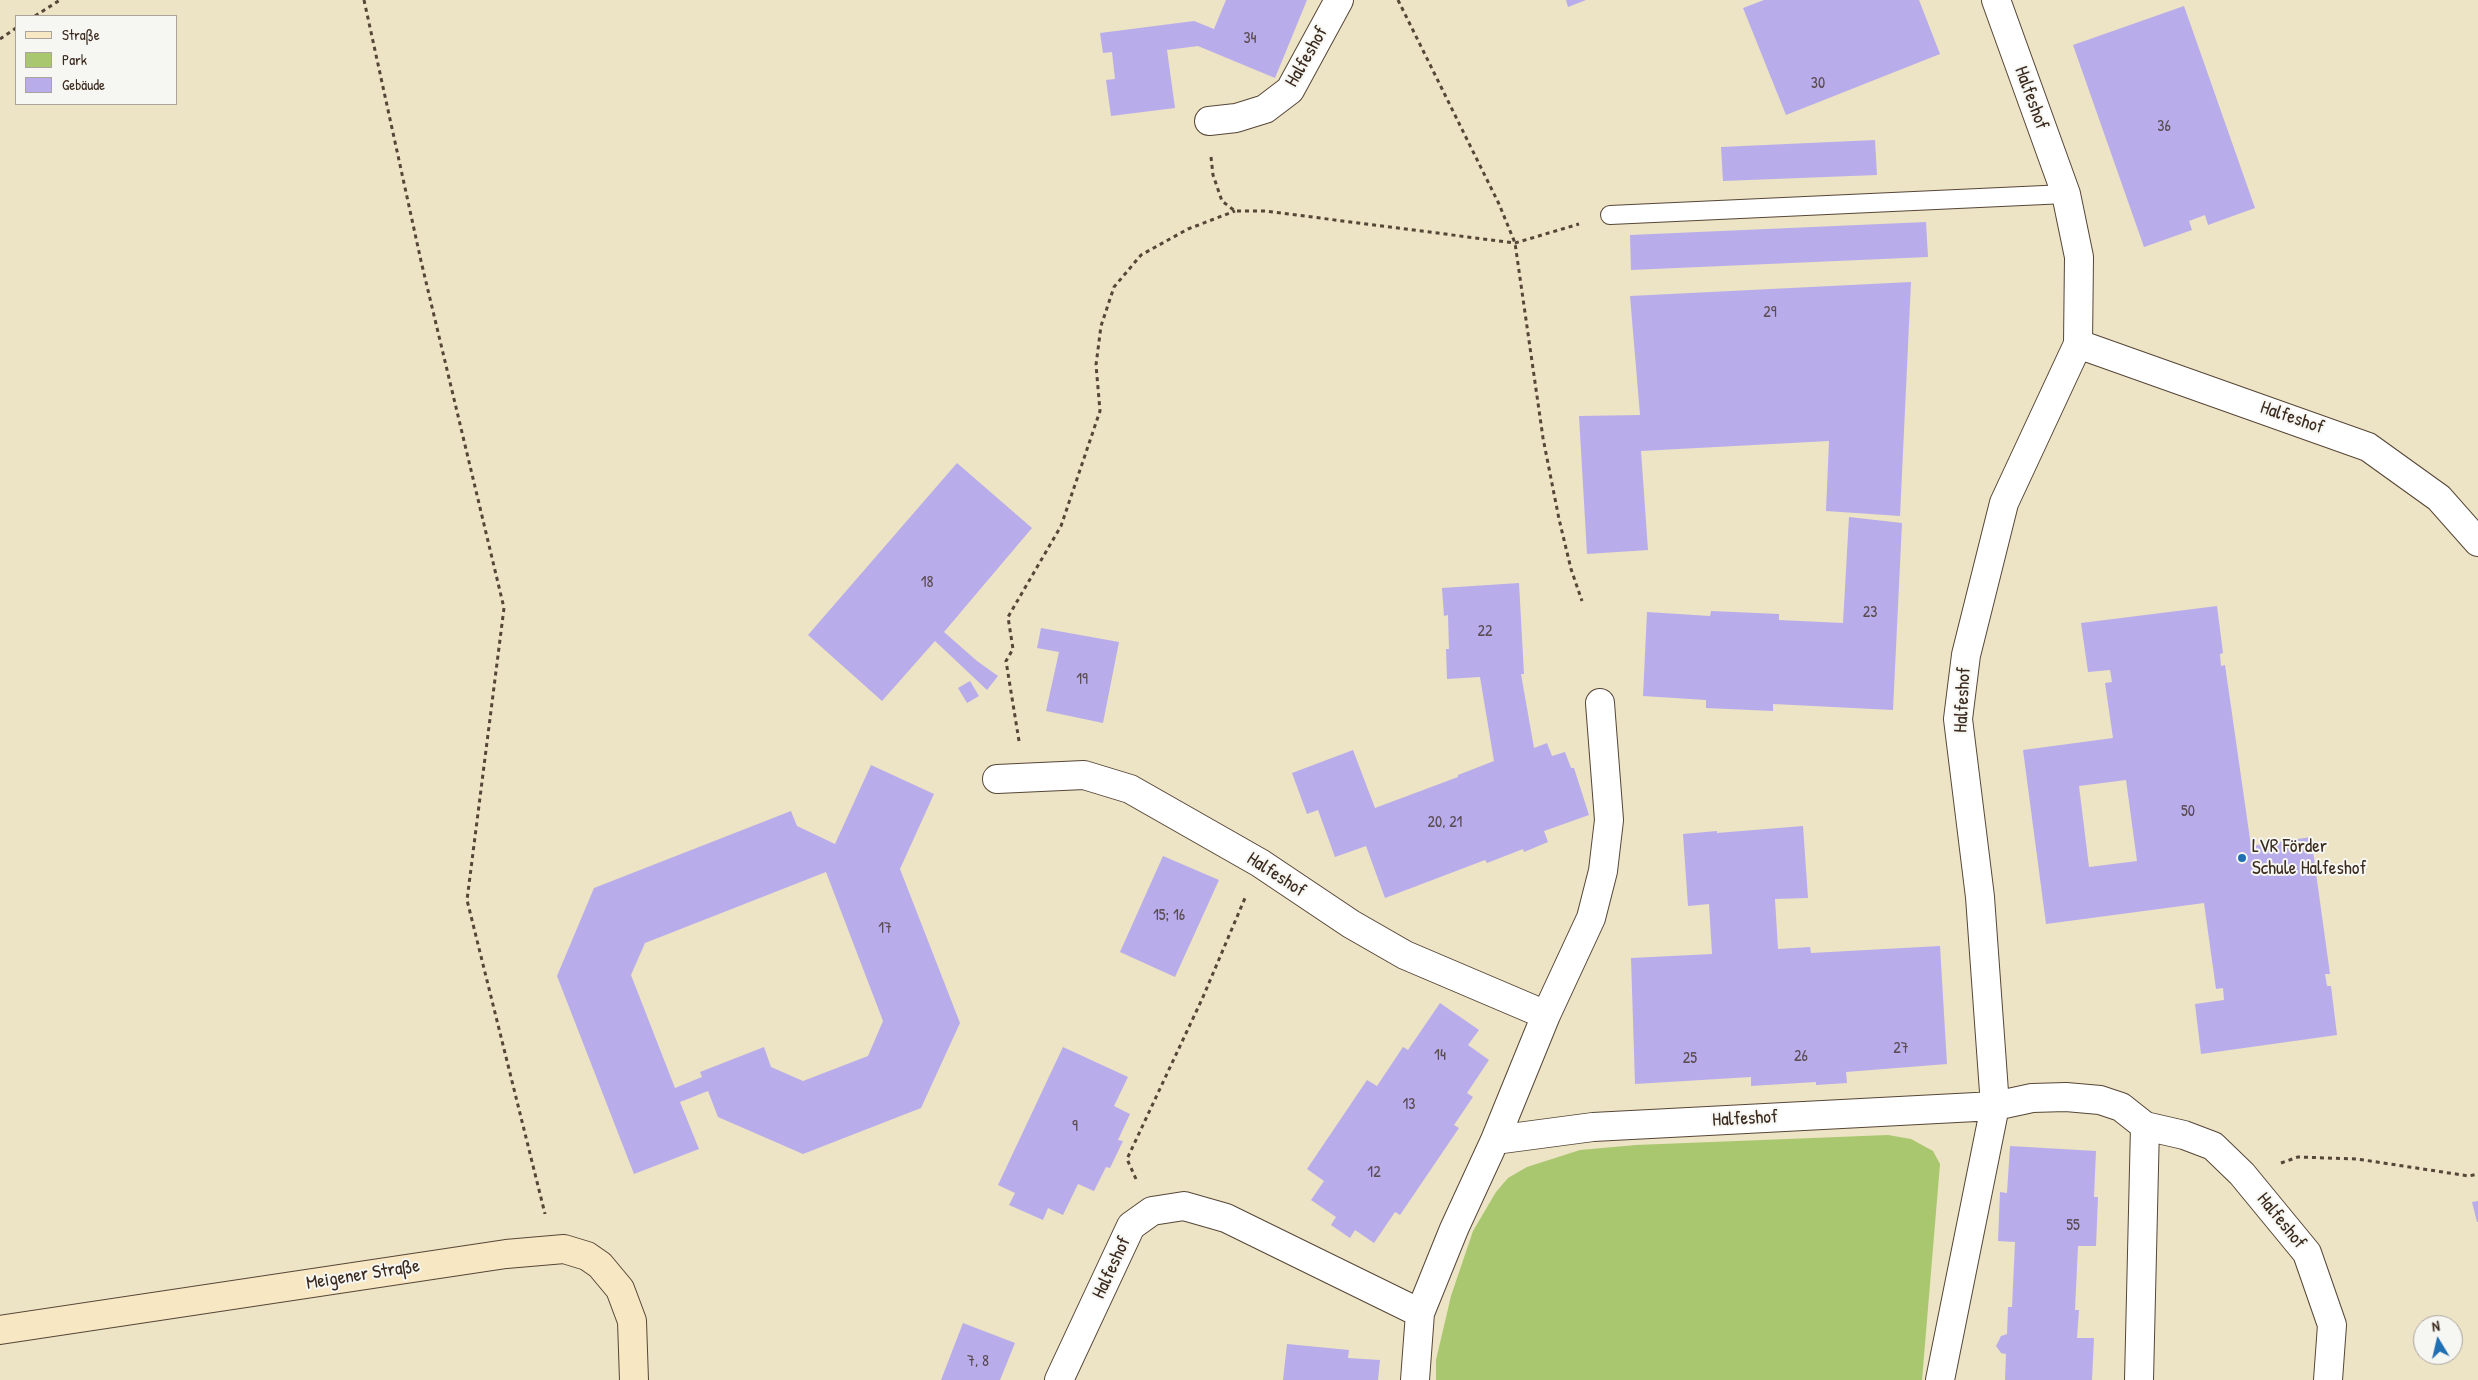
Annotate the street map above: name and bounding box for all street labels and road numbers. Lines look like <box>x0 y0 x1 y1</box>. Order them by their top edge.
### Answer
street label: Halfeshof <box>1281 23 1333 91</box>
street label: Halfeshof <box>2009 63 2053 133</box>
street label: Halfeshof <box>2257 397 2327 439</box>
street label: Halfeshof <box>1950 667 1976 733</box>
street label: Halfeshof <box>1242 848 1310 902</box>
street label: Halfeshof <box>1712 1106 1778 1132</box>
street label: Halfeshof <box>2252 1188 2310 1254</box>
street label: Halfeshof <box>1088 1233 1136 1303</box>
street label: Meigener Straße <box>305 1255 421 1295</box>

